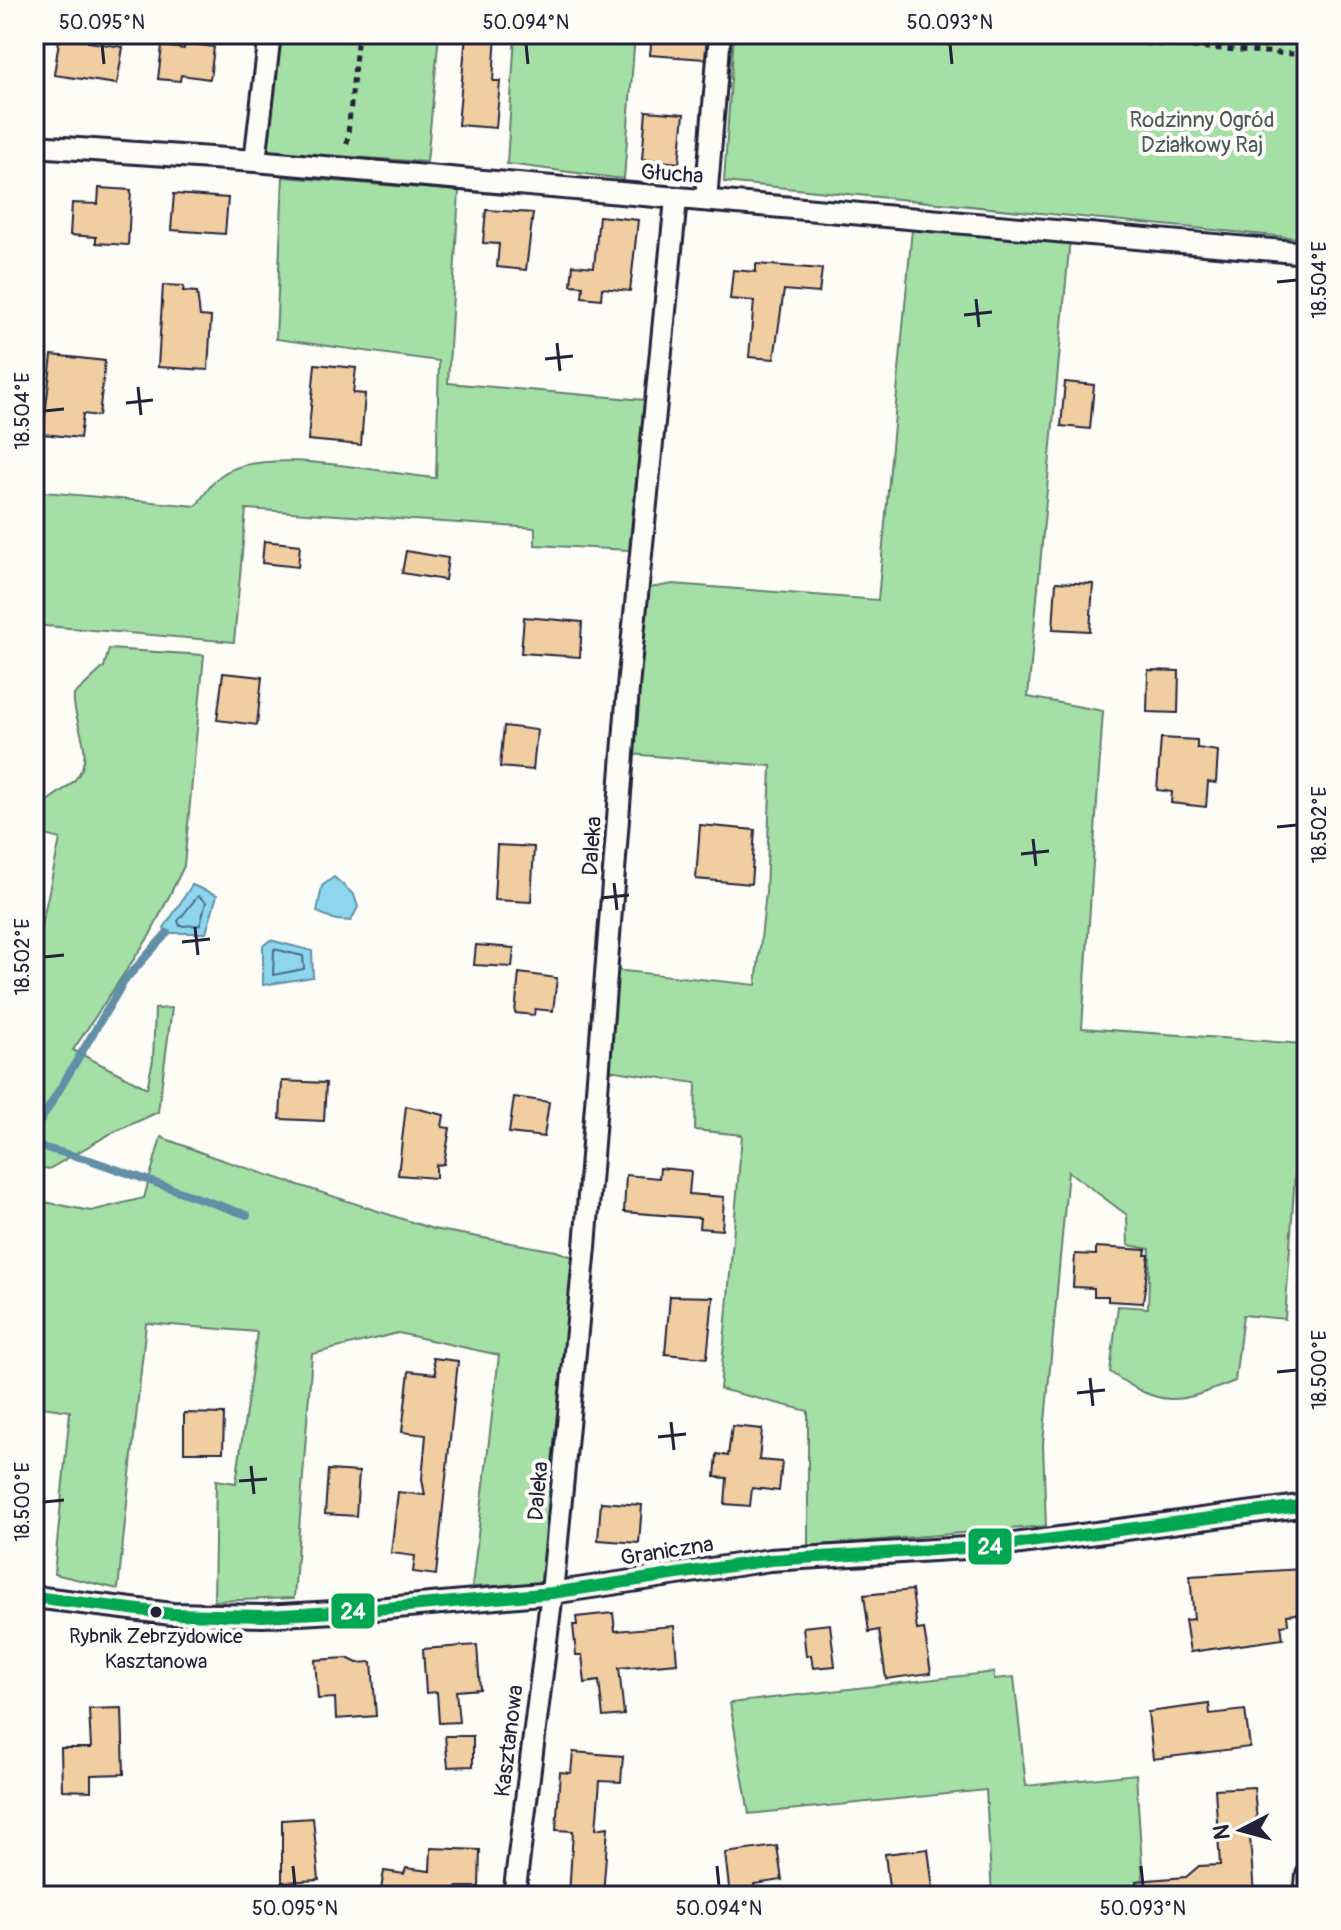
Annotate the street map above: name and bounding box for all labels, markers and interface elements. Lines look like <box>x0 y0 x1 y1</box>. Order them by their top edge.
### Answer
text: 50.095°N <box>59 10 145 35</box>
text: 50.094°N <box>483 10 569 35</box>
text: 50.093°N <box>907 10 993 35</box>
park label: Rodzinny Ogród Działkowy Raj <box>1130 106 1274 159</box>
street label: Głucha <box>640 158 704 190</box>
text: 18.504°E <box>1307 241 1332 319</box>
text: 18.504°E <box>10 372 35 450</box>
text: 18.502°E <box>1307 786 1332 864</box>
street label: Daleka <box>576 815 608 877</box>
text: 18.502°E <box>10 918 35 996</box>
text: 18.500°E <box>1307 1330 1332 1410</box>
street label: Daleka <box>521 1460 555 1522</box>
text: 18.500°E <box>10 1462 35 1542</box>
line badge: 24 <box>967 1527 1013 1566</box>
street label: Graniczna <box>619 1530 715 1572</box>
text: 24 <box>977 1533 1003 1561</box>
line badge: 24 <box>330 1592 376 1630</box>
text: 24 <box>340 1598 366 1626</box>
marker: Rybnik Zebrzydowice Kasztanowa <box>148 1604 164 1620</box>
place label: Rybnik Zebrzydowice Kasztanowa <box>69 1624 243 1674</box>
street label: Kasztanowa <box>488 1683 530 1799</box>
north arrow <box>1201 1790 1281 1870</box>
text: N <box>1207 1823 1237 1841</box>
text: 50.095°N <box>252 1896 338 1921</box>
text: 50.094°N <box>676 1896 762 1921</box>
text: 50.093°N <box>1100 1896 1186 1921</box>

